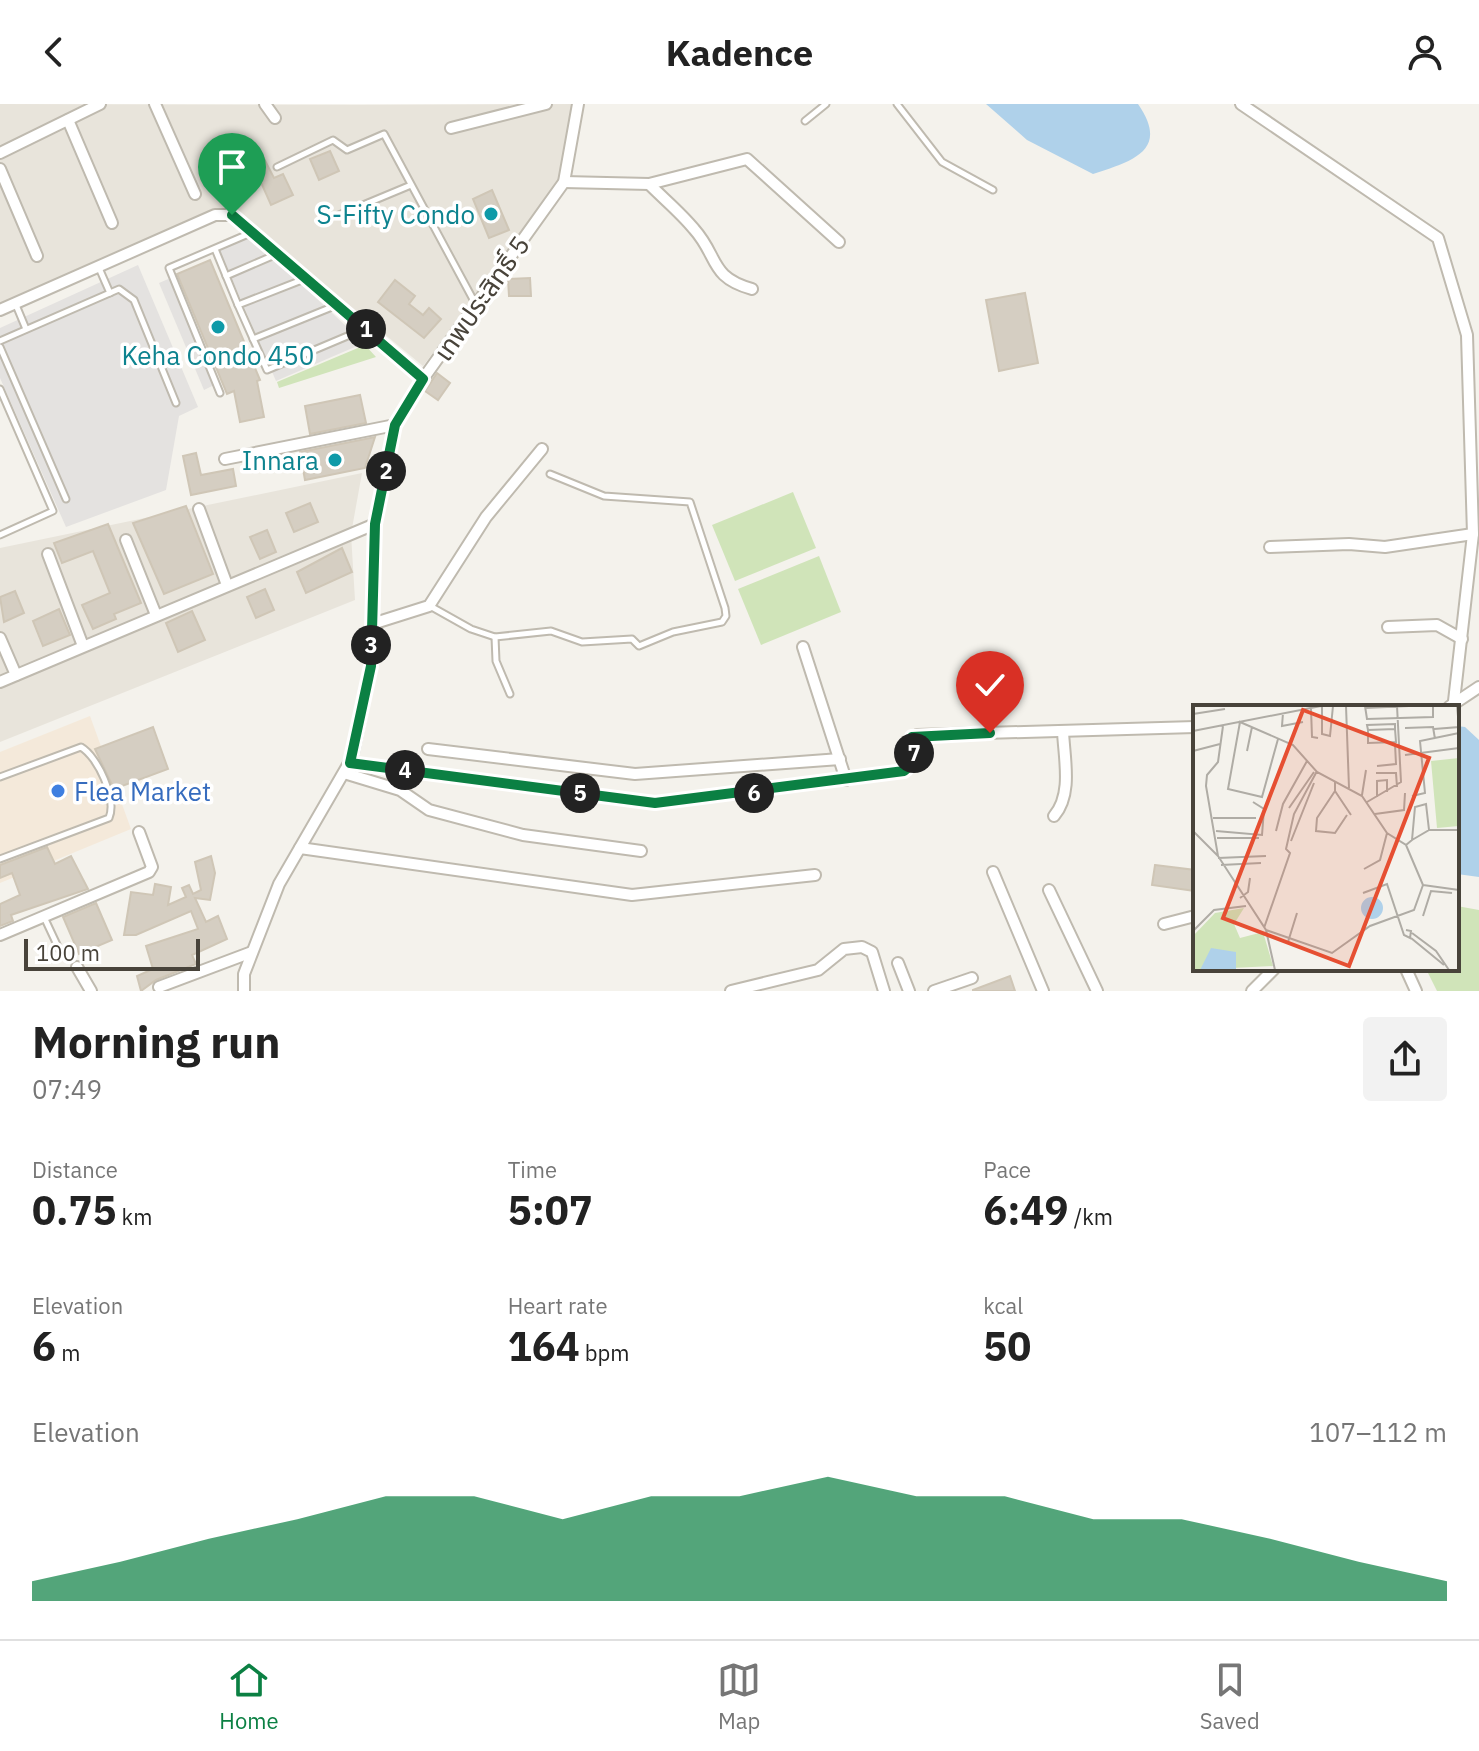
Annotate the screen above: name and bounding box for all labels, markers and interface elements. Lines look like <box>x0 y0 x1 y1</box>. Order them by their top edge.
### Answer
text: Kadence <box>666 29 813 76</box>
icon: back <box>32 30 76 74</box>
icon: person <box>1403 30 1447 74</box>
pin <box>198 133 266 215</box>
icon: arrive <box>210 145 254 189</box>
place label: S-Fifty Condo <box>316 197 475 231</box>
marker: S-Fifty Condo <box>482 205 500 223</box>
street label: เทพประสิทธิ์ 5 <box>425 229 537 367</box>
pin: 1 <box>346 309 386 349</box>
text: 1 <box>359 314 373 343</box>
marker: Keha Condo 450 <box>209 318 227 336</box>
place label: Keha Condo 450 <box>122 338 314 372</box>
place label: Innara <box>242 443 319 477</box>
marker: Innara <box>326 451 344 469</box>
pin: 2 <box>366 451 406 491</box>
text: 2 <box>379 456 393 485</box>
pin: 3 <box>351 625 391 665</box>
text: 3 <box>364 630 378 659</box>
pin <box>956 651 1024 733</box>
icon: check <box>968 663 1012 707</box>
inset map <box>1193 705 1459 971</box>
pin: 7 <box>894 733 934 773</box>
text: 7 <box>907 738 921 767</box>
pin: 4 <box>385 750 425 790</box>
text: 4 <box>398 755 412 784</box>
pin: 5 <box>560 773 600 813</box>
pin: 6 <box>734 773 774 813</box>
place label: Flea Market <box>74 774 211 808</box>
text: 5 <box>573 778 587 807</box>
text: 6 <box>747 778 761 807</box>
marker: Flea Market <box>49 782 67 800</box>
scale bar <box>24 935 200 971</box>
text: 100 m <box>36 938 100 967</box>
text: Morning run <box>32 1013 281 1070</box>
button: share <box>1363 1017 1447 1101</box>
text: 07:49 <box>32 1072 102 1106</box>
text: Distance <box>32 1155 118 1184</box>
text: Time <box>508 1155 557 1184</box>
text: Pace <box>983 1155 1031 1184</box>
text: 0.75 <box>32 1184 116 1236</box>
text: 5:07 <box>508 1184 593 1236</box>
text: 6:49 <box>983 1184 1069 1236</box>
text: km <box>116 1202 152 1231</box>
text: /km <box>1069 1202 1113 1231</box>
text: Elevation <box>32 1291 123 1320</box>
text: Heart rate <box>508 1291 608 1320</box>
text: kcal <box>983 1291 1023 1320</box>
text: 6 <box>32 1320 56 1372</box>
text: 164 <box>508 1320 580 1372</box>
text: 50 <box>983 1320 1031 1372</box>
text: m <box>56 1338 80 1367</box>
text: bpm <box>580 1338 630 1367</box>
text: Elevation <box>32 1415 140 1449</box>
text: 107–112 m <box>1309 1415 1447 1449</box>
tab: Home <box>219 1658 279 1735</box>
tab: Map <box>717 1658 761 1735</box>
tab: Saved <box>1200 1658 1260 1735</box>

